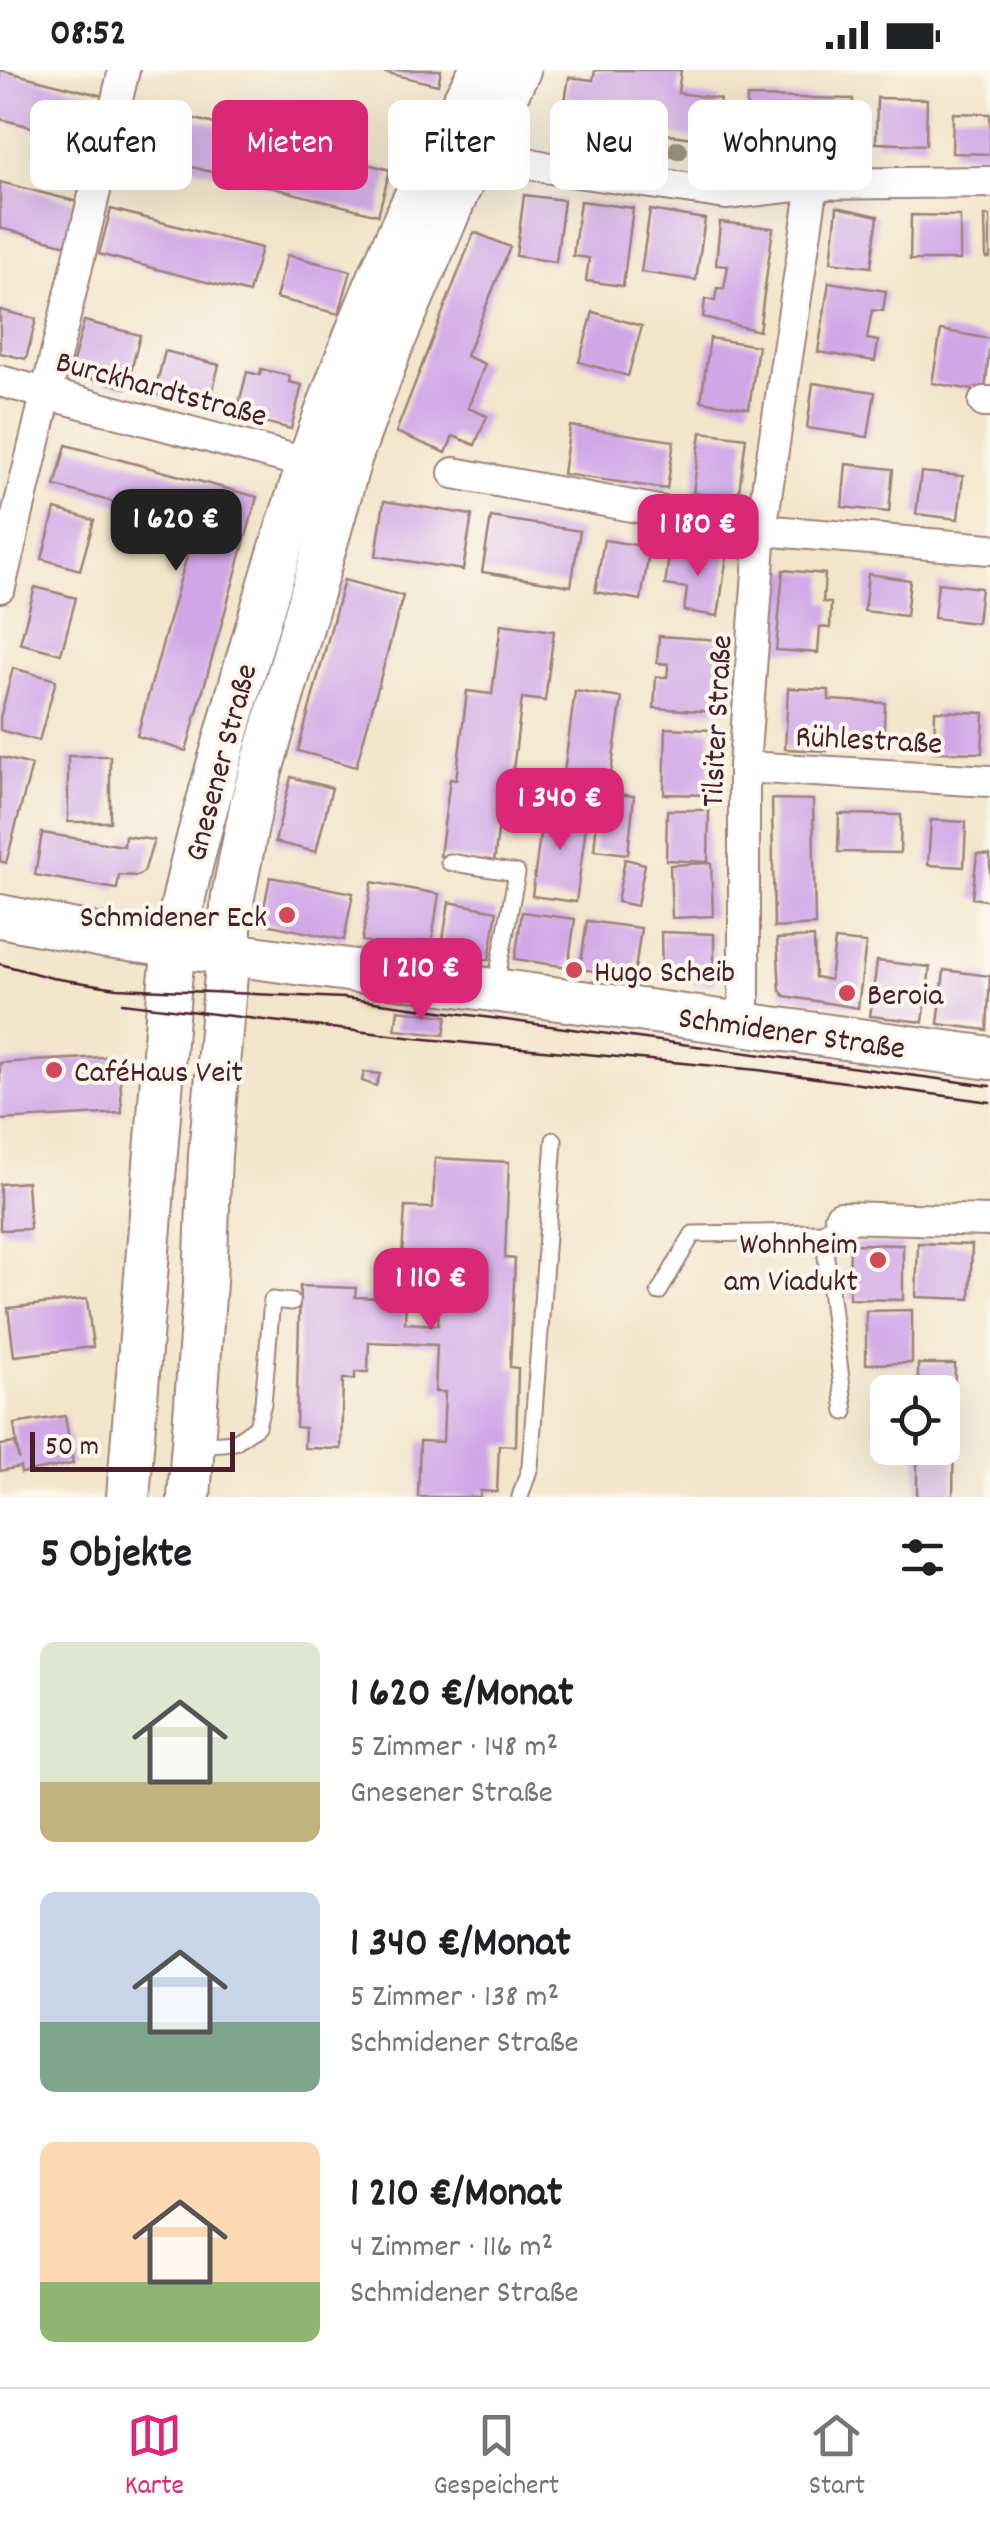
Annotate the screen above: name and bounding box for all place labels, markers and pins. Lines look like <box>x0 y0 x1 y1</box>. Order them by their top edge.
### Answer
pin: 1 620 € <box>84 489 268 574</box>
pin: 1 180 € <box>606 494 790 579</box>
pin: 1 340 € <box>468 768 652 853</box>
place label: Schmidener Eck <box>80 897 267 943</box>
marker: Schmidener Eck <box>276 904 298 926</box>
pin: 1 210 € <box>329 938 513 1023</box>
place label: Hugo Scheib <box>594 952 735 998</box>
marker: Hugo Scheib <box>563 959 585 981</box>
place label: Beroia <box>867 975 944 1021</box>
marker: Beroia <box>836 982 858 1004</box>
place label: CaféHaus Veit <box>74 1052 243 1098</box>
marker: CaféHaus Veit <box>43 1059 65 1081</box>
place label: Wohnheim am Viadukt <box>724 1224 858 1307</box>
pin: 1 110 € <box>339 1248 523 1333</box>
marker: Wohnheim am Viadukt <box>867 1249 889 1271</box>

